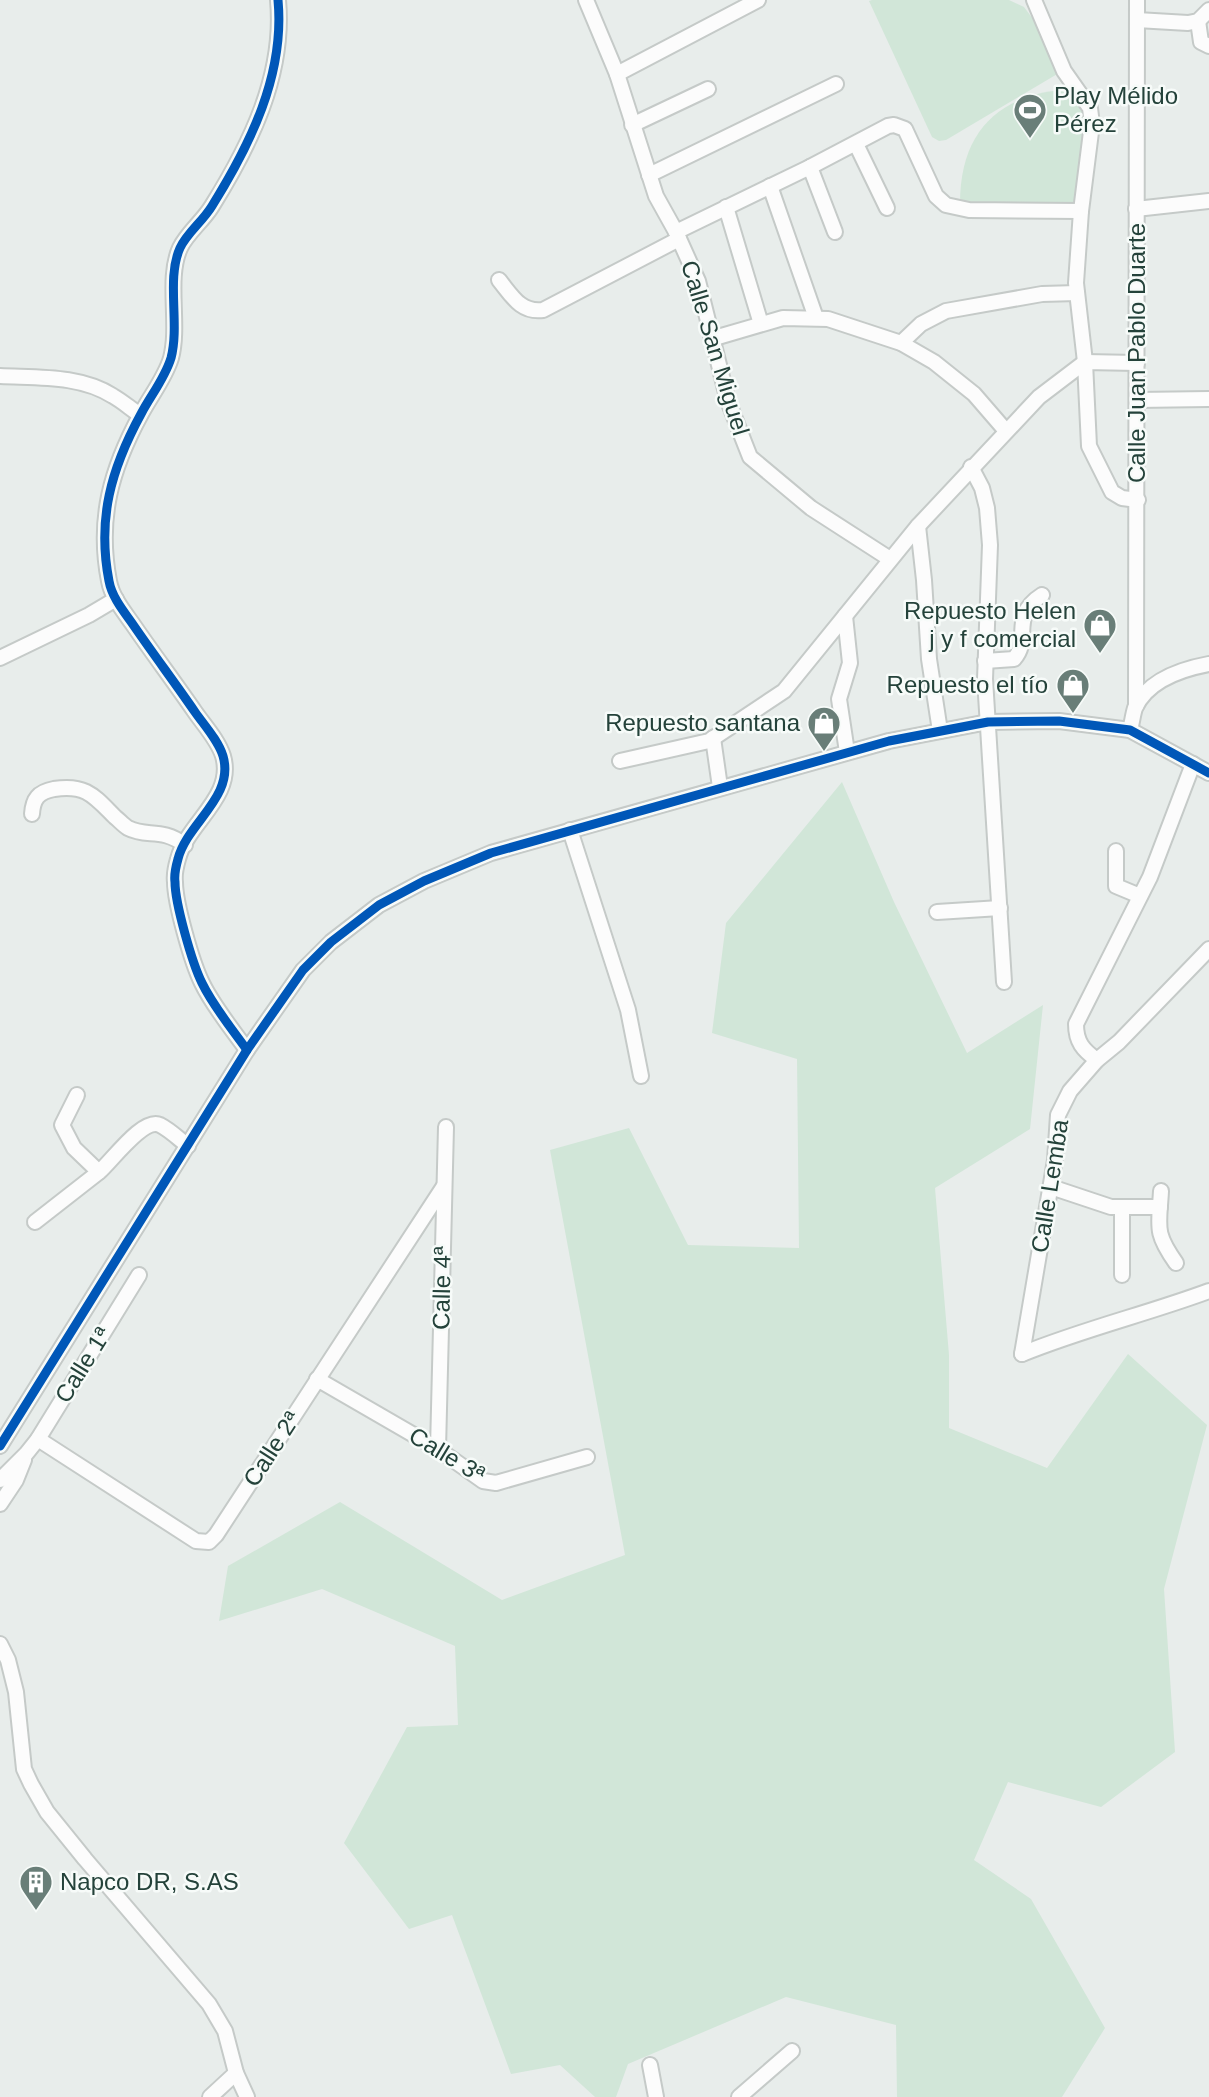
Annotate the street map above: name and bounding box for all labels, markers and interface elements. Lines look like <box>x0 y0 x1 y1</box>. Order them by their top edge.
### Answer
place label: Play Mélido Pérez <box>1054 82 1178 137</box>
sports icon: Play Mélido Pérez <box>1011 91 1049 140</box>
street label: Calle Juan Pablo Duarte <box>1123 223 1150 483</box>
street label: Calle San Miguel <box>676 257 755 439</box>
place label: Repuesto Helen j y f comercial <box>904 597 1076 652</box>
shop icon: Repuesto Helen j y f comercial <box>1081 606 1119 655</box>
shop icon: Repuesto el tío <box>1054 666 1092 715</box>
place label: Repuesto el tío <box>887 671 1048 698</box>
shop icon: Repuesto santana <box>805 704 843 753</box>
place label: Repuesto santana <box>605 709 801 736</box>
street label: Calle Lemba <box>1026 1117 1073 1255</box>
street label: Calle 4ª <box>427 1246 456 1330</box>
street label: Calle 1ª <box>49 1322 116 1407</box>
street label: Calle 2ª <box>237 1406 306 1491</box>
street label: Calle 3ª <box>404 1421 490 1488</box>
building icon: Napco DR, S.AS <box>17 1863 55 1912</box>
place label: Napco DR, S.AS <box>60 1868 239 1895</box>

